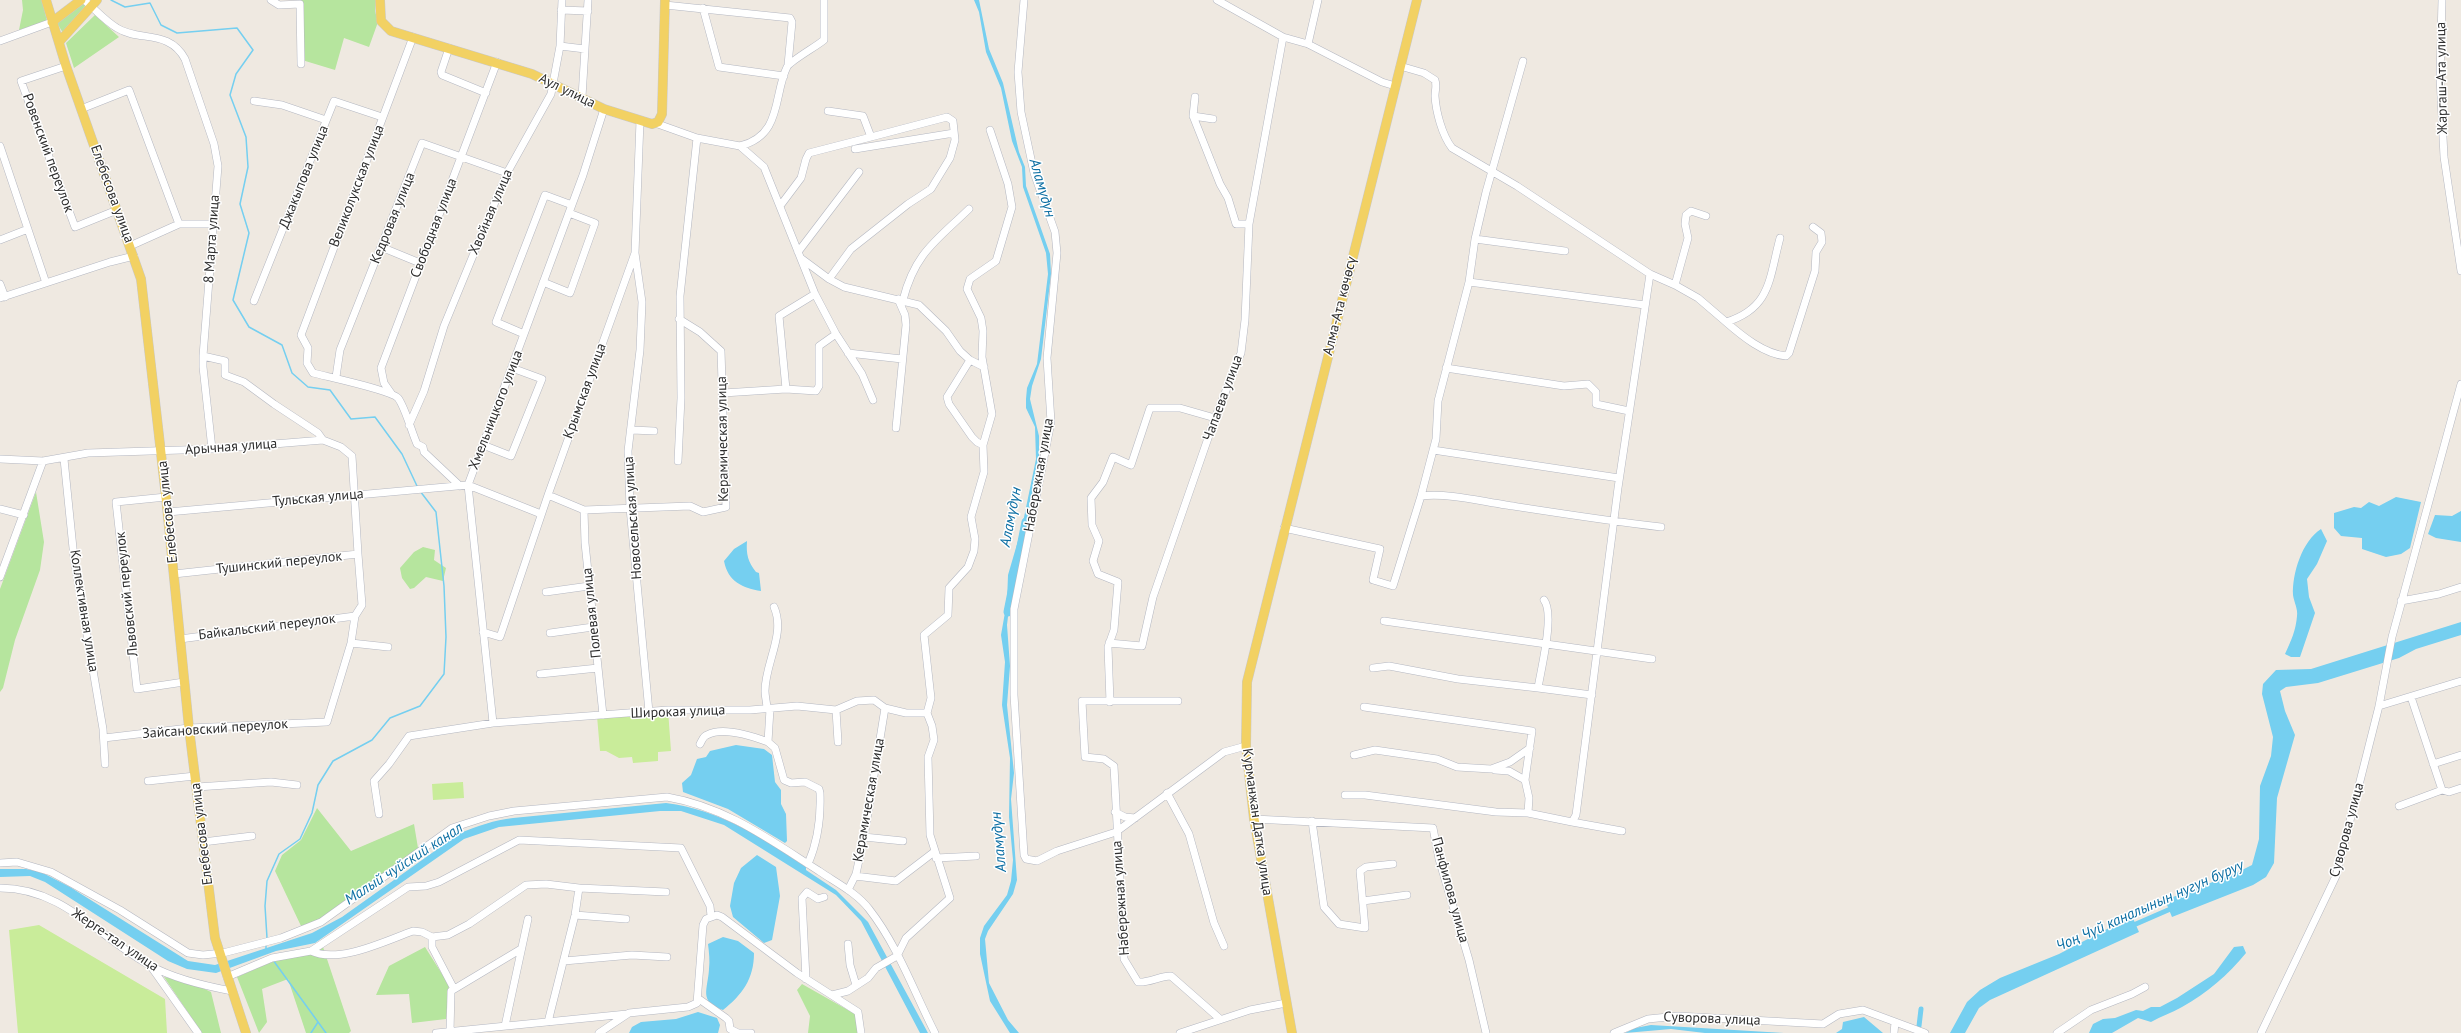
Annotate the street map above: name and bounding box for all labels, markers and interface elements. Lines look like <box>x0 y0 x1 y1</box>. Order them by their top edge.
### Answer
street label: Жаргаш-Ата улица <box>2433 22 2451 134</box>
street label: Аул улица <box>536 70 598 112</box>
street label: Ровенский переулок <box>19 91 77 215</box>
street label: Великолукская улица <box>326 122 388 250</box>
street label: Джакыпова улица <box>276 123 332 231</box>
street label: Елебесова улица <box>87 143 137 245</box>
water label: Аламүдүн <box>1025 156 1059 220</box>
street label: Хвойная улица <box>465 167 517 257</box>
street label: Кедровая улица <box>367 170 419 266</box>
street label: Свободная улица <box>407 176 461 280</box>
street label: 8 Марта улица <box>201 194 223 284</box>
street label: Алма-Ата көчөсү <box>1320 255 1360 357</box>
street label: Крымская улица <box>560 341 610 441</box>
street label: Хмельницкого улица <box>465 348 527 472</box>
street label: Чапаева улица <box>1200 353 1246 443</box>
street label: Керамическая улица <box>714 376 732 502</box>
street label: Набережная улица <box>1021 417 1057 533</box>
street label: Арычная улица <box>184 435 278 459</box>
street label: Новосельская улица <box>620 456 646 580</box>
street label: Елебесова улица <box>154 460 182 564</box>
street label: Тульская улица <box>272 486 364 510</box>
water label: Аламүдүн <box>996 486 1026 548</box>
street label: Львовский переулок <box>112 531 142 657</box>
street label: Тушинский переулок <box>215 548 343 578</box>
street label: Коллективная улица <box>66 549 102 673</box>
street label: Полевая улица <box>579 567 605 659</box>
street label: Байкальский переулок <box>198 610 336 644</box>
street label: Широкая улица <box>630 702 726 722</box>
street label: Зайсановский переулок <box>142 716 288 742</box>
street label: Керамическая улица <box>850 737 888 863</box>
street label: Курманжан Датка улица <box>1238 747 1276 897</box>
street label: Суворова улица <box>2326 781 2368 879</box>
street label: Елебесова улица <box>187 782 217 886</box>
water label: Аламүдүн <box>987 811 1011 873</box>
water label: Малый чуйский канал <box>341 819 467 909</box>
street label: Панфилова улица <box>1428 835 1472 945</box>
street label: Набережная улица <box>1109 840 1133 956</box>
water label: Чоң Чүй каналынын нугун буруу <box>2053 856 2247 956</box>
street label: Жерге-тал улица <box>68 905 162 975</box>
street label: Суворова улица <box>1663 1009 1761 1029</box>

